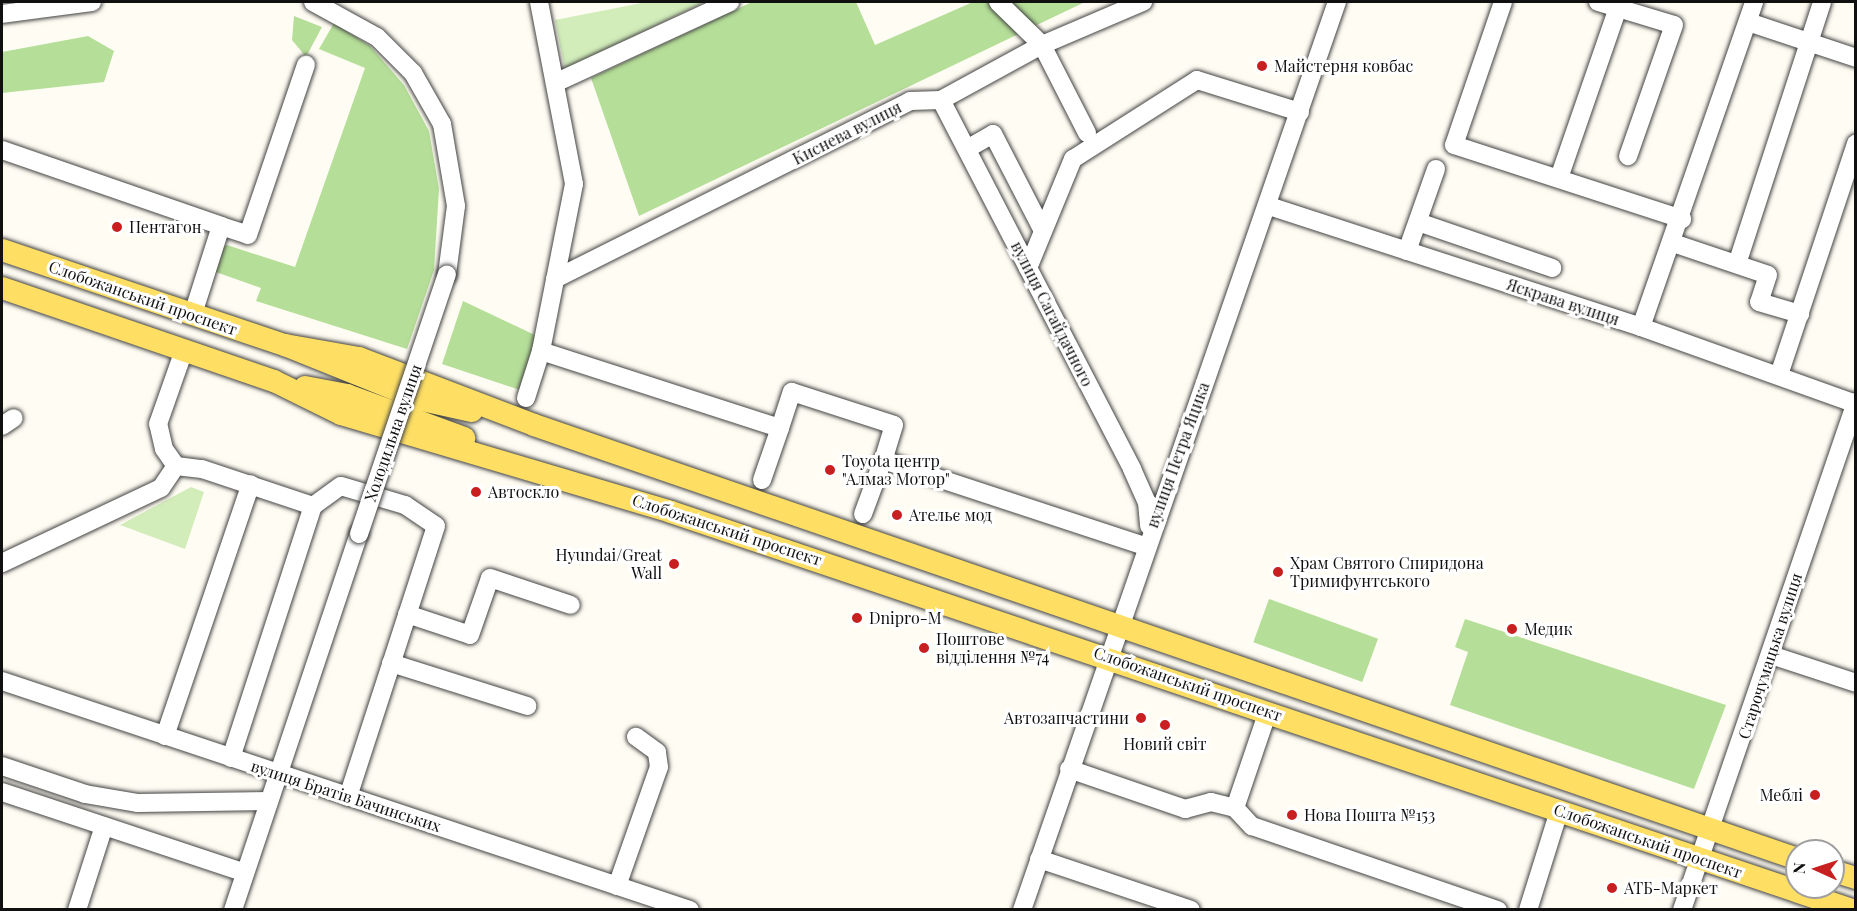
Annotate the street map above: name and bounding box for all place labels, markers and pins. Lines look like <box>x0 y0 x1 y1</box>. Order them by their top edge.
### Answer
place label: Майстерня ковбас <box>1274 56 1413 76</box>
marker: Майстерня ковбас <box>1255 59 1269 73</box>
place label: Пентагон <box>129 217 202 237</box>
marker: Пентагон <box>110 220 124 234</box>
place label: Toyota центр "Алмаз Мотор" <box>842 451 950 489</box>
marker: Toyota центр "Алмаз Мотор" <box>823 463 837 477</box>
place label: Автоскло <box>488 482 559 502</box>
marker: Автоскло <box>469 485 483 499</box>
place label: Ательє мод <box>909 505 992 525</box>
marker: Ательє мод <box>890 508 904 522</box>
place label: Hyundai/Great Wall <box>556 545 662 583</box>
place label: Храм Святого Спиридона Тримифунтського <box>1290 553 1484 591</box>
marker: Hyundai/Great Wall <box>667 557 681 571</box>
marker: Храм Святого Спиридона Тримифунтського <box>1271 565 1285 579</box>
place label: Dnipro-M <box>869 608 942 628</box>
marker: Dnipro-M <box>850 611 864 625</box>
place label: Медик <box>1524 619 1573 639</box>
marker: Медик <box>1505 622 1519 636</box>
place label: Поштове відділення №74 <box>936 629 1049 667</box>
marker: Поштове відділення №74 <box>917 641 931 655</box>
place label: Автозапчастини <box>1004 708 1129 728</box>
marker: Автозапчастини <box>1134 711 1148 725</box>
marker: Новий світ <box>1158 718 1172 732</box>
place label: Новий світ <box>1123 734 1207 754</box>
place label: Меблі <box>1760 785 1803 805</box>
marker: Меблі <box>1808 788 1822 802</box>
place label: Нова Пошта №153 <box>1304 805 1435 825</box>
marker: Нова Пошта №153 <box>1285 808 1299 822</box>
place label: АТБ-Маркет <box>1624 878 1718 898</box>
marker: АТБ-Маркет <box>1605 881 1619 895</box>

